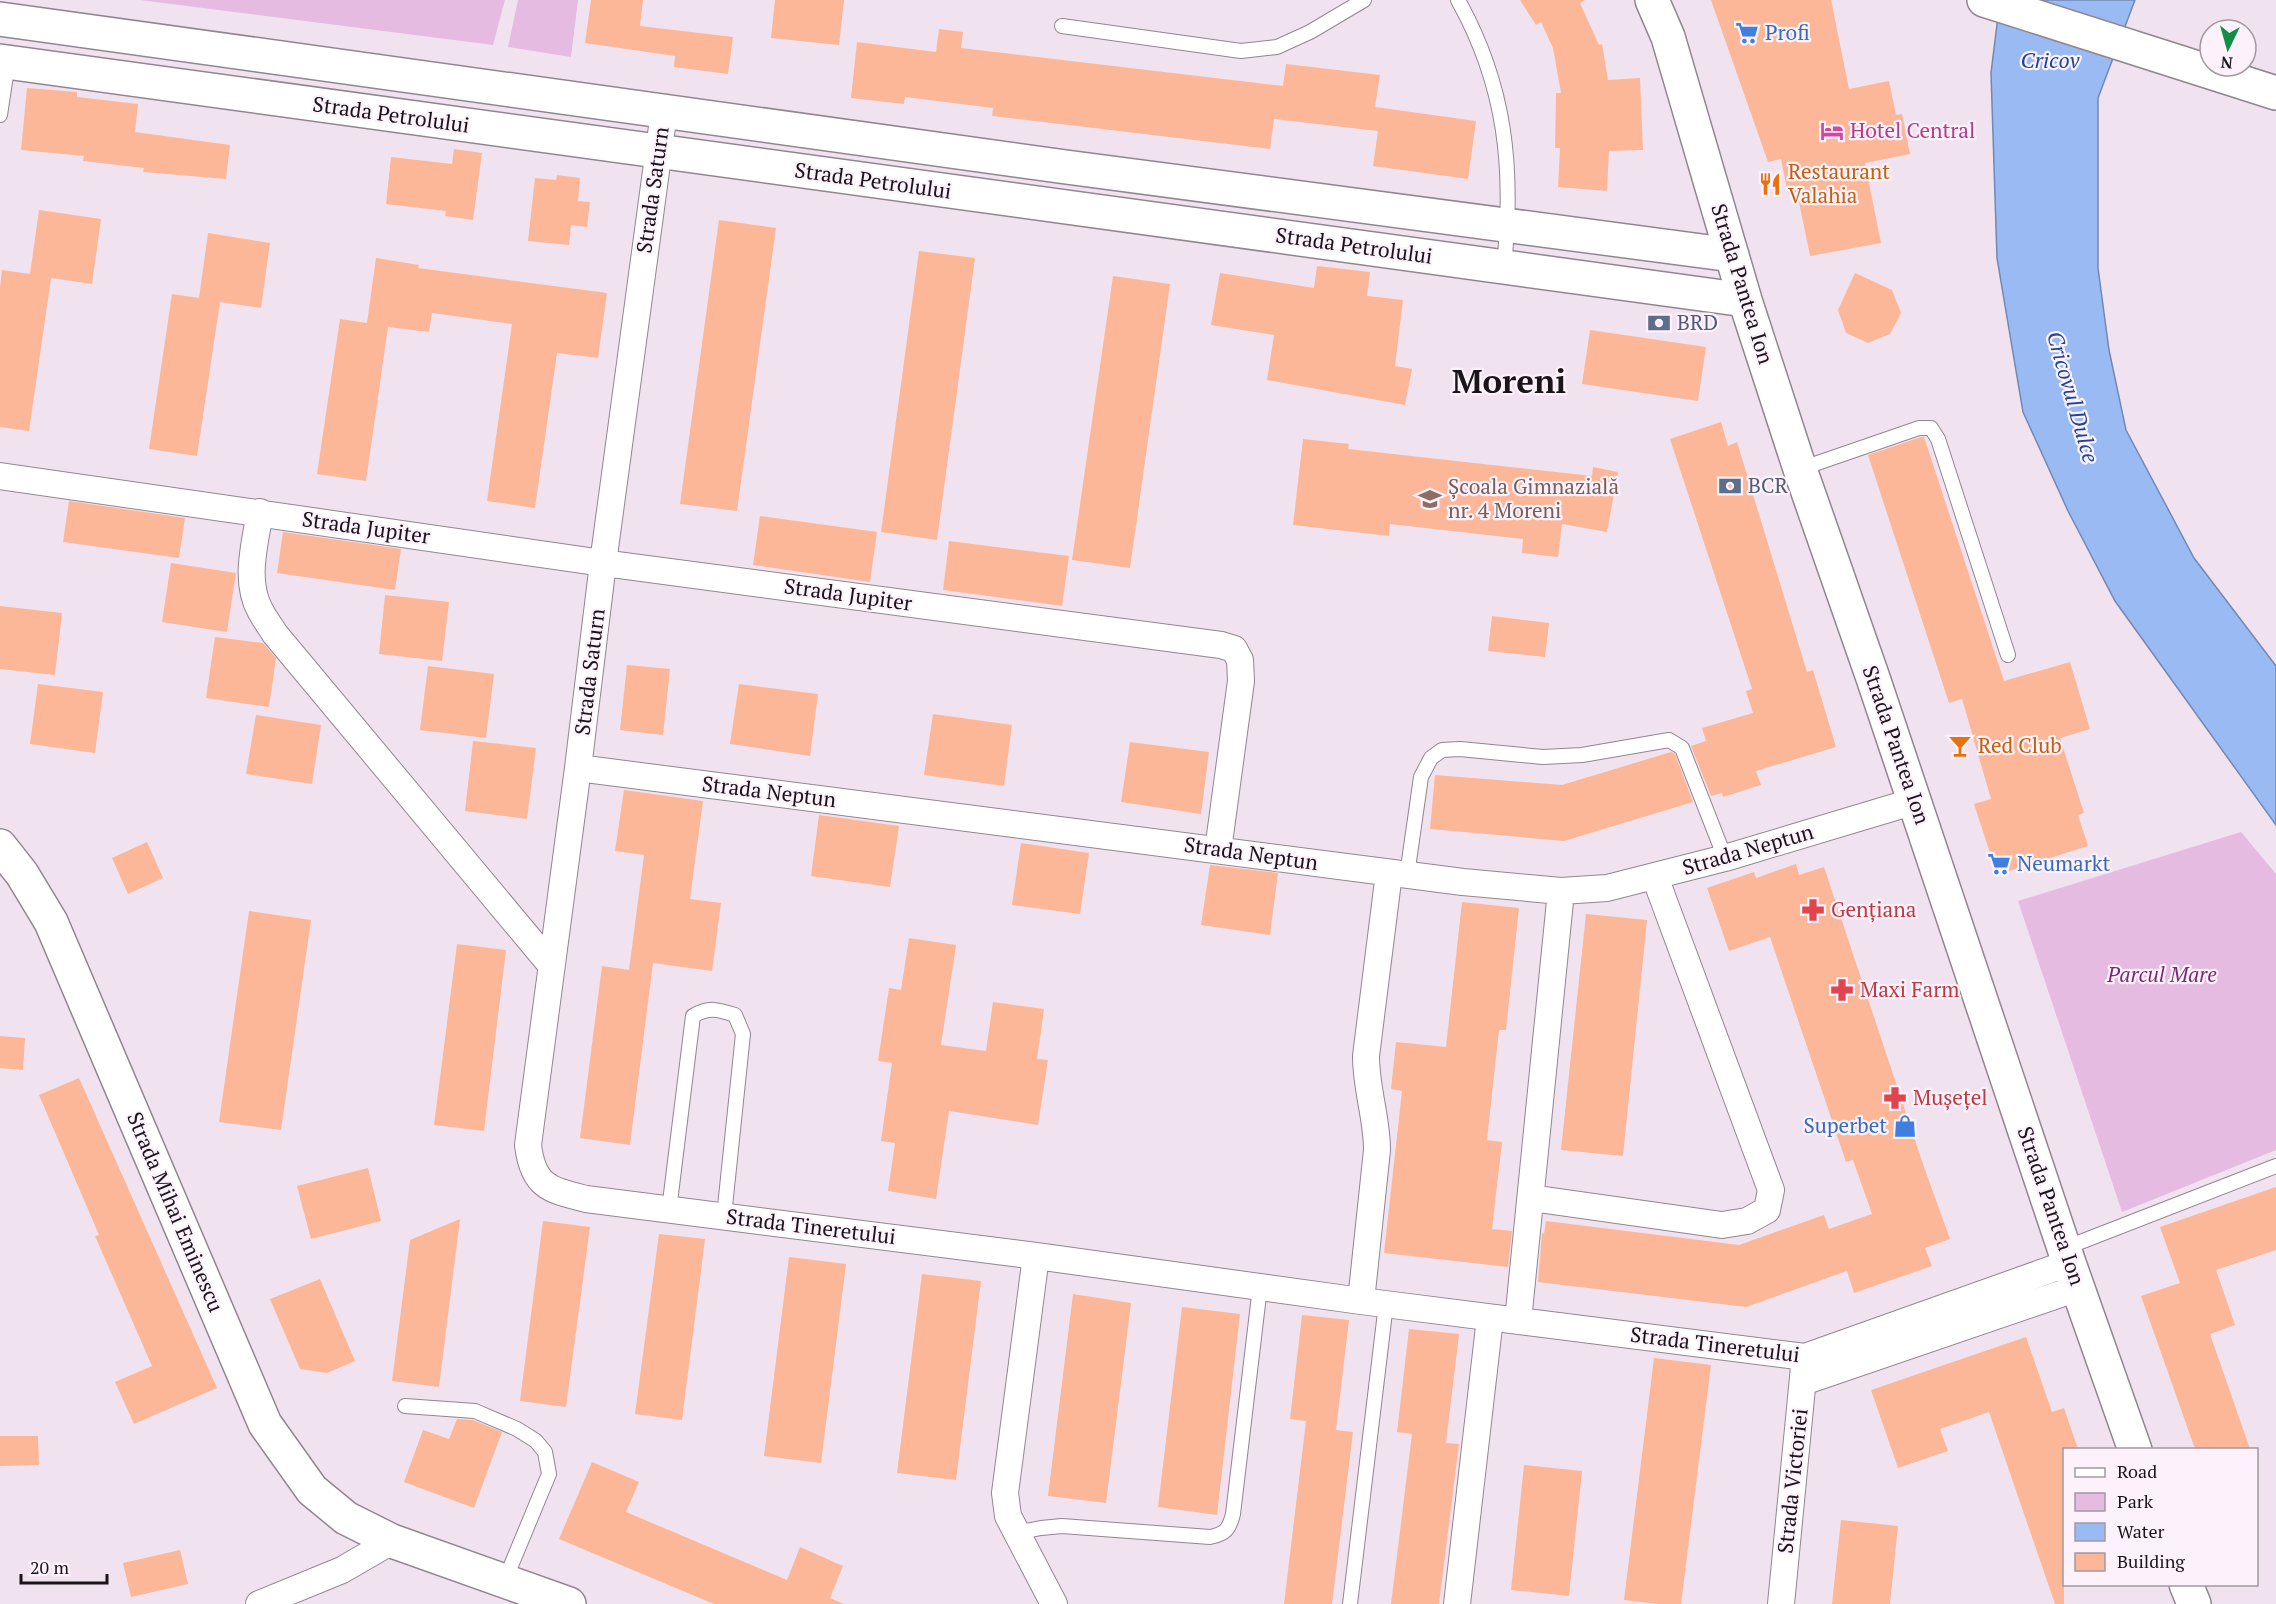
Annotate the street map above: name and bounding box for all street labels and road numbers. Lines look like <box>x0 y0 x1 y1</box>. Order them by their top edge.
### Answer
street label: Strada Petrolului <box>311 89 471 139</box>
street label: Strada Saturn <box>629 124 675 255</box>
street label: Strada Petrolului <box>793 155 953 205</box>
street label: Strada Pantea Ion <box>1705 200 1781 368</box>
street label: Strada Petrolului <box>1274 220 1434 270</box>
street label: Strada Jupiter <box>300 504 432 550</box>
street label: Strada Jupiter <box>782 571 914 617</box>
street label: Strada Saturn <box>567 606 611 737</box>
street label: Strada Pantea Ion <box>1857 662 1937 828</box>
street label: Strada Neptun <box>700 769 838 813</box>
street label: Strada Neptun <box>1679 817 1817 881</box>
street label: Strada Neptun <box>1182 830 1320 876</box>
street label: Strada Mihai Eminescu <box>121 1107 231 1316</box>
street label: Strada Pantea Ion <box>2012 1123 2092 1289</box>
street label: Strada Tineretului <box>725 1202 897 1250</box>
street label: Strada Tineretului <box>1629 1320 1801 1368</box>
street label: Strada Victoriei <box>1770 1407 1814 1555</box>

